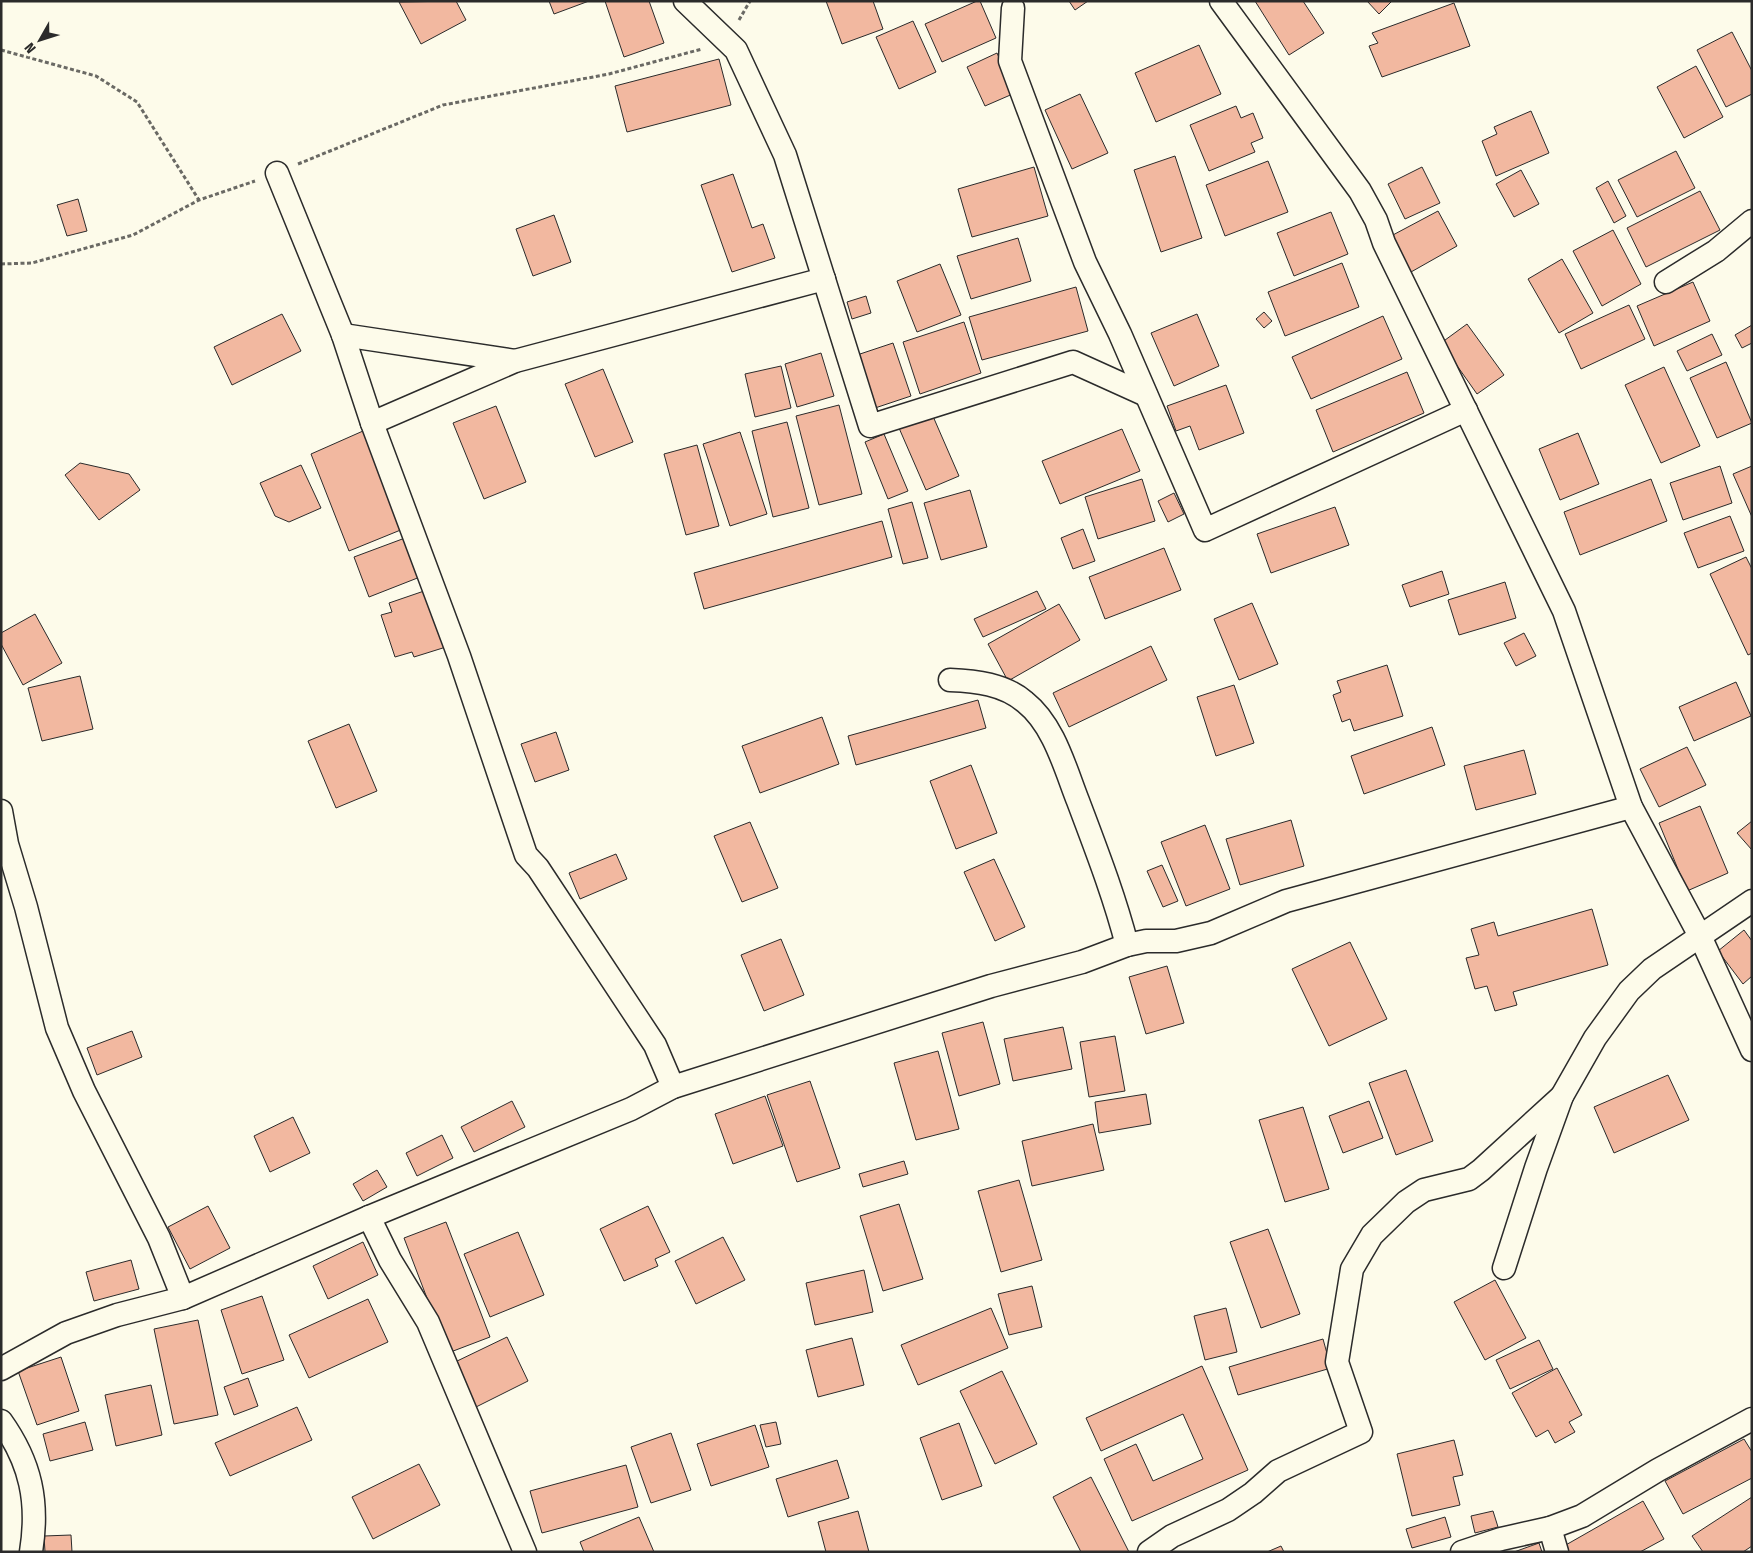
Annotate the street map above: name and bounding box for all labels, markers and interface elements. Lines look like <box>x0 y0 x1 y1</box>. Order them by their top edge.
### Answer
north arrow <box>15 15 65 65</box>
text: N <box>21 39 40 56</box>

